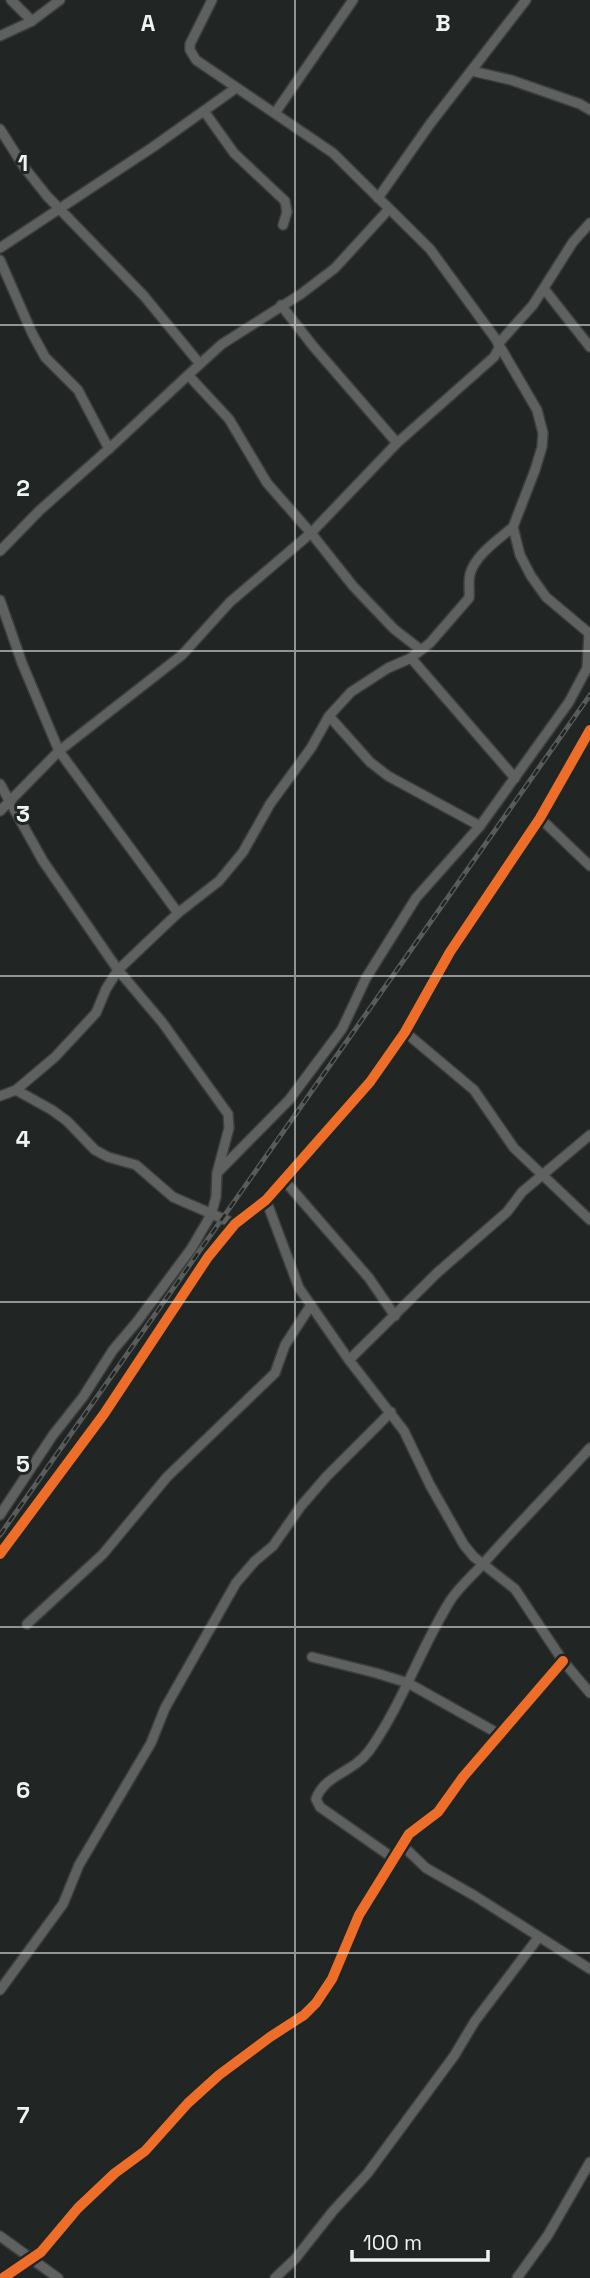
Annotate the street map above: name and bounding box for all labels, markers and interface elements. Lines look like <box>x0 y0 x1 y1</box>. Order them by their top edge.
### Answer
text: A <box>141 8 156 38</box>
text: B <box>435 8 451 38</box>
text: 1 <box>18 148 28 178</box>
text: 2 <box>16 473 30 503</box>
text: 3 <box>16 799 30 829</box>
text: 4 <box>16 1124 31 1154</box>
text: 5 <box>16 1449 30 1479</box>
text: 6 <box>16 1775 30 1805</box>
text: 7 <box>17 2100 30 2130</box>
scale bar <box>352 2218 489 2262</box>
text: 100 m <box>363 2229 422 2256</box>

